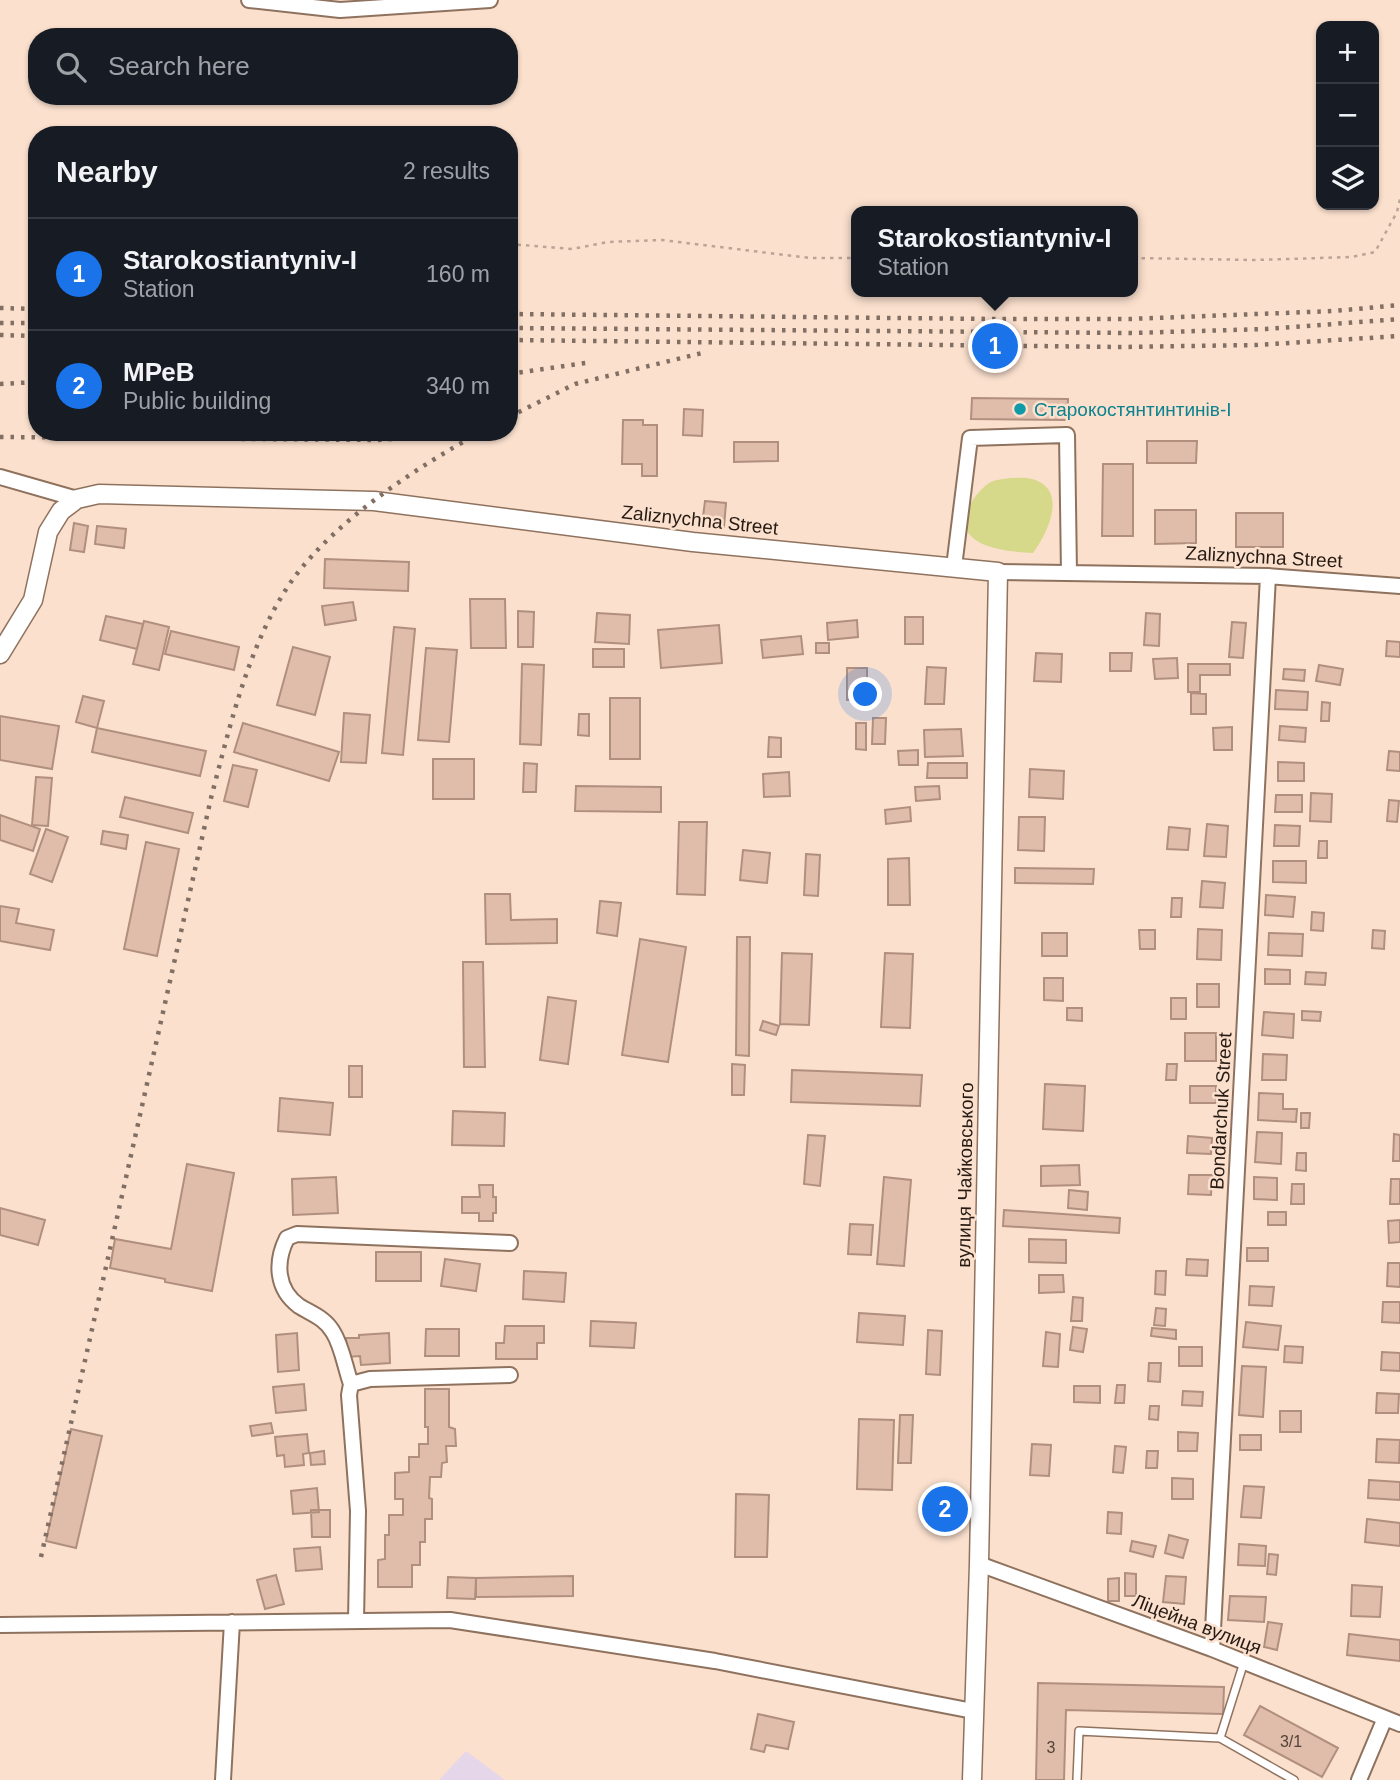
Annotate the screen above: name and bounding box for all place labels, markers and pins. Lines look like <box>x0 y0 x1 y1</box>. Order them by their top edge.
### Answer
pin: 1 <box>972 320 1018 372</box>
place label: Старокостянтинтинів-І <box>1034 399 1232 420</box>
marker: Старокостянтинтинів-І <box>1012 401 1028 417</box>
pin: 2 <box>922 1483 968 1535</box>

